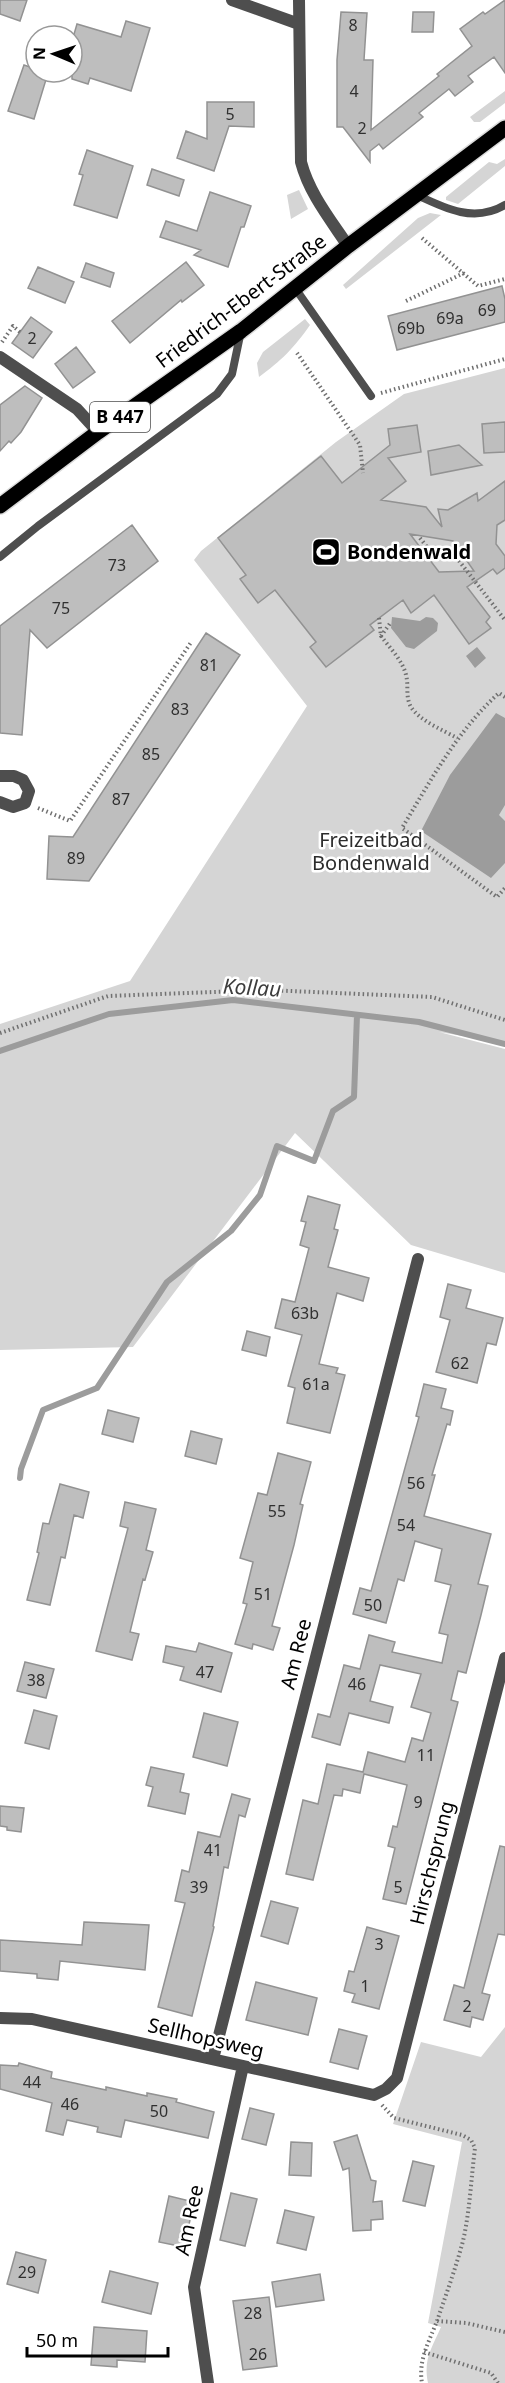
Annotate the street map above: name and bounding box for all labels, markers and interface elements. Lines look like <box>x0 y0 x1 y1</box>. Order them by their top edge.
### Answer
house number: 8 <box>348 14 358 36</box>
north arrow <box>24 24 84 84</box>
text: N <box>28 47 50 60</box>
house number: 4 <box>349 80 359 102</box>
house number: 5 <box>225 103 235 125</box>
house number: 2 <box>357 117 367 139</box>
street label: Friedrich-Ebert-Straße <box>150 228 331 374</box>
house number: 69 <box>478 299 496 321</box>
house number: 69a <box>436 307 464 329</box>
house number: 69b <box>397 317 425 339</box>
house number: 2 <box>27 327 37 349</box>
road number: B 447 <box>90 402 150 432</box>
sports icon: Bondenwald <box>310 536 342 568</box>
place label: Bondenwald <box>347 538 471 565</box>
house number: 73 <box>108 554 126 576</box>
house number: 75 <box>52 597 70 619</box>
house number: 81 <box>200 654 218 676</box>
house number: 83 <box>171 698 189 720</box>
house number: 85 <box>142 743 160 765</box>
house number: 87 <box>112 788 130 810</box>
park label: Freizeitbad Bondenwald <box>312 826 430 876</box>
house number: 89 <box>67 847 85 869</box>
water label: Kollau <box>222 971 282 1003</box>
house number: 63b <box>291 1302 319 1324</box>
house number: 62 <box>451 1352 469 1374</box>
house number: 61a <box>302 1373 330 1395</box>
house number: 56 <box>407 1472 425 1494</box>
house number: 55 <box>268 1500 286 1522</box>
house number: 54 <box>397 1514 415 1536</box>
house number: 51 <box>254 1583 272 1605</box>
house number: 50 <box>364 1594 382 1616</box>
street label: Am Ree <box>274 1616 317 1692</box>
house number: 47 <box>196 1661 214 1683</box>
house number: 38 <box>27 1669 45 1691</box>
house number: 46 <box>348 1673 366 1695</box>
house number: 11 <box>417 1744 435 1766</box>
house number: 9 <box>413 1791 423 1813</box>
street label: Hirschsprung <box>403 1798 460 1928</box>
house number: 41 <box>204 1839 222 1861</box>
house number: 39 <box>190 1876 208 1898</box>
house number: 5 <box>393 1876 403 1898</box>
house number: 3 <box>374 1933 384 1955</box>
house number: 1 <box>360 1975 370 1997</box>
house number: 2 <box>462 1995 472 2017</box>
street label: Sellhopsweg <box>145 2011 267 2064</box>
house number: 44 <box>23 2071 41 2093</box>
house number: 46 <box>61 2093 79 2115</box>
house number: 50 <box>150 2100 168 2122</box>
street label: Am Ree <box>168 2182 209 2258</box>
house number: 29 <box>18 2261 36 2283</box>
house number: 28 <box>244 2302 262 2324</box>
scale bar <box>27 2320 168 2358</box>
text: 50 m <box>36 2328 78 2352</box>
house number: 26 <box>249 2343 267 2365</box>

